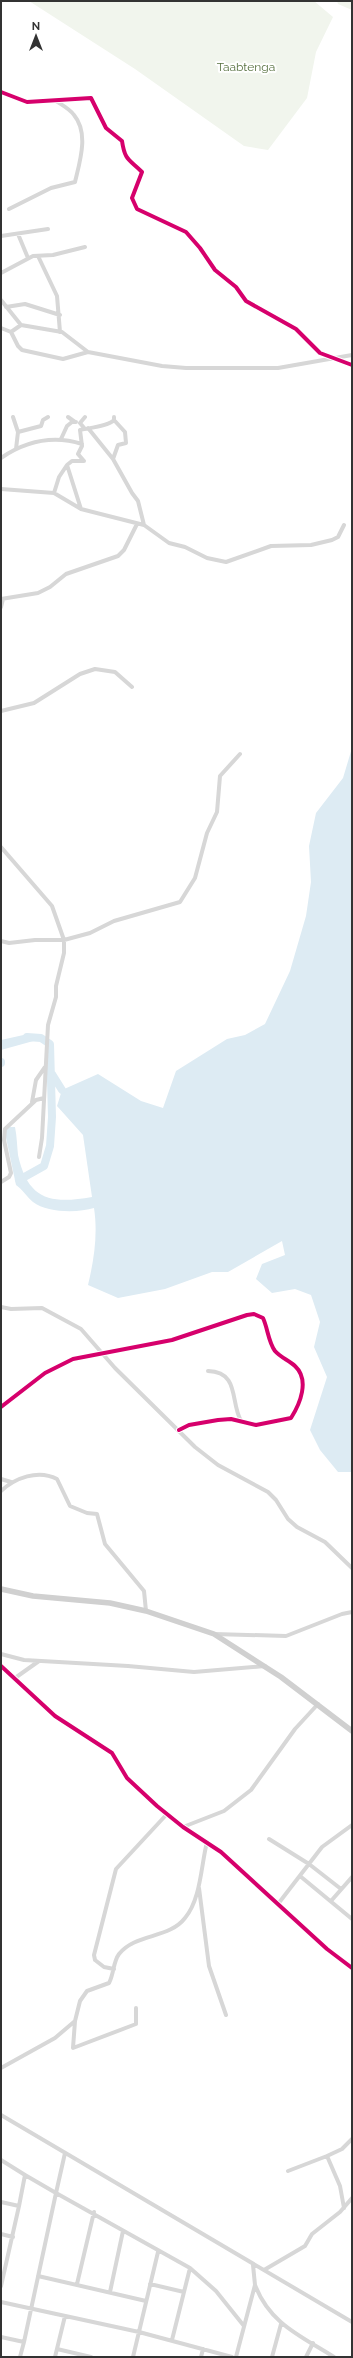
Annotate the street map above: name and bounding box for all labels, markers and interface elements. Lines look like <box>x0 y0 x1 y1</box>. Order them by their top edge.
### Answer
north arrow <box>16 16 56 56</box>
text: N <box>32 20 40 33</box>
park label: Taabtenga <box>217 60 275 74</box>

